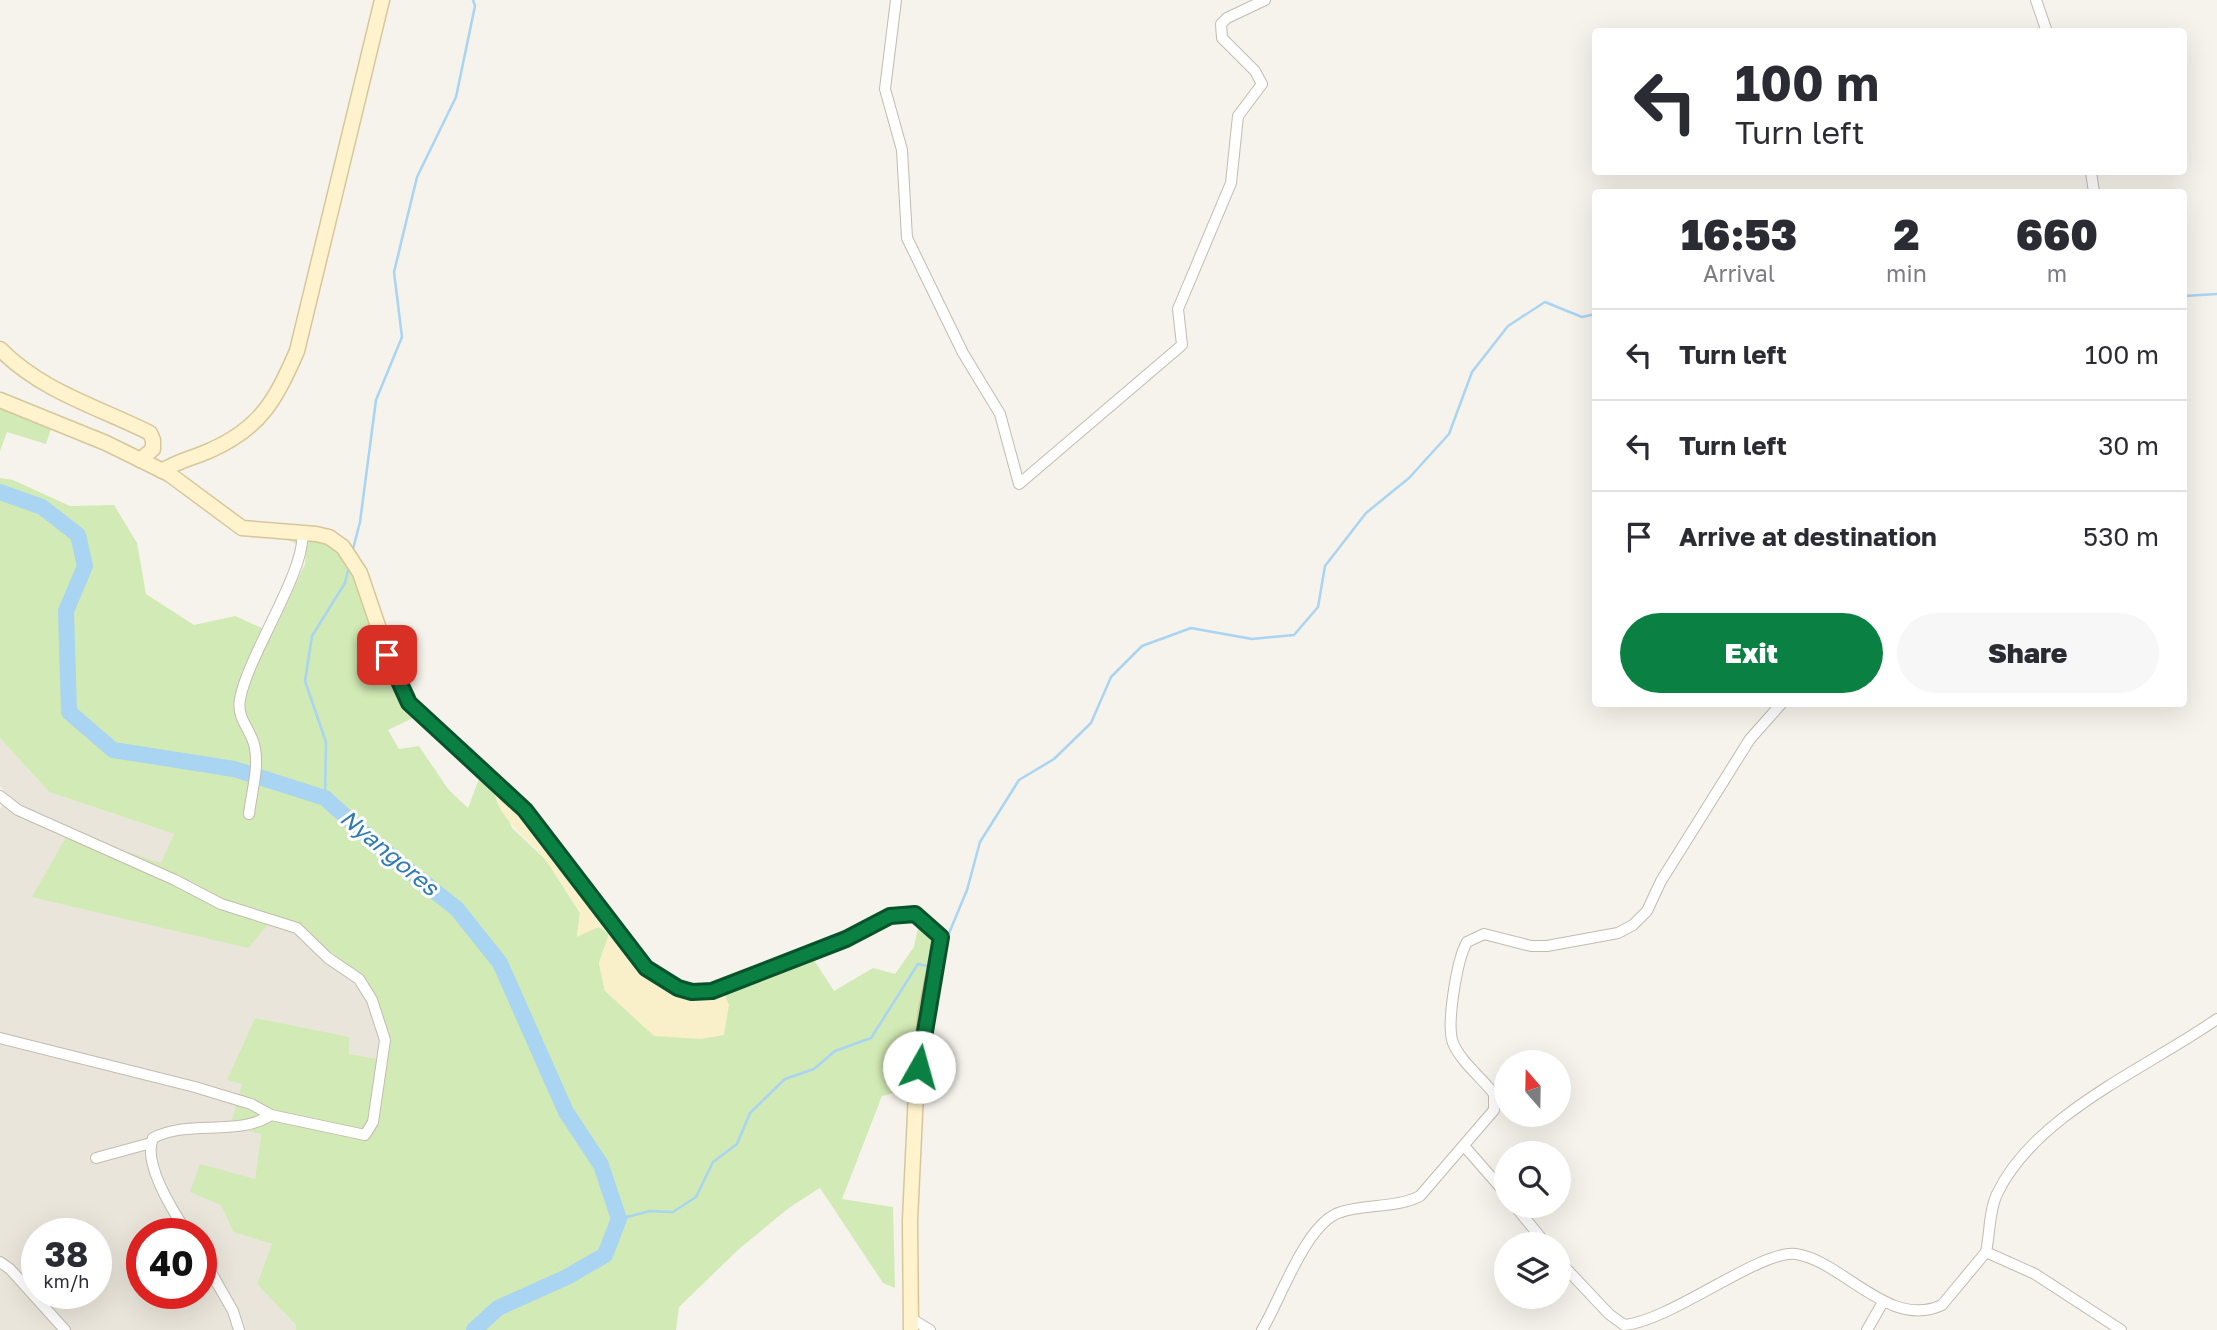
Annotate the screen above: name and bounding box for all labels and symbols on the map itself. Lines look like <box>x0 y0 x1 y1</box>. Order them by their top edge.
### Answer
pin <box>357 625 417 685</box>
water label: Nyangores <box>335 803 445 901</box>
position arrow <box>882 1030 956 1104</box>
north arrow <box>1494 1050 1572 1127</box>
speed limit sign: 40 <box>126 1218 217 1309</box>

